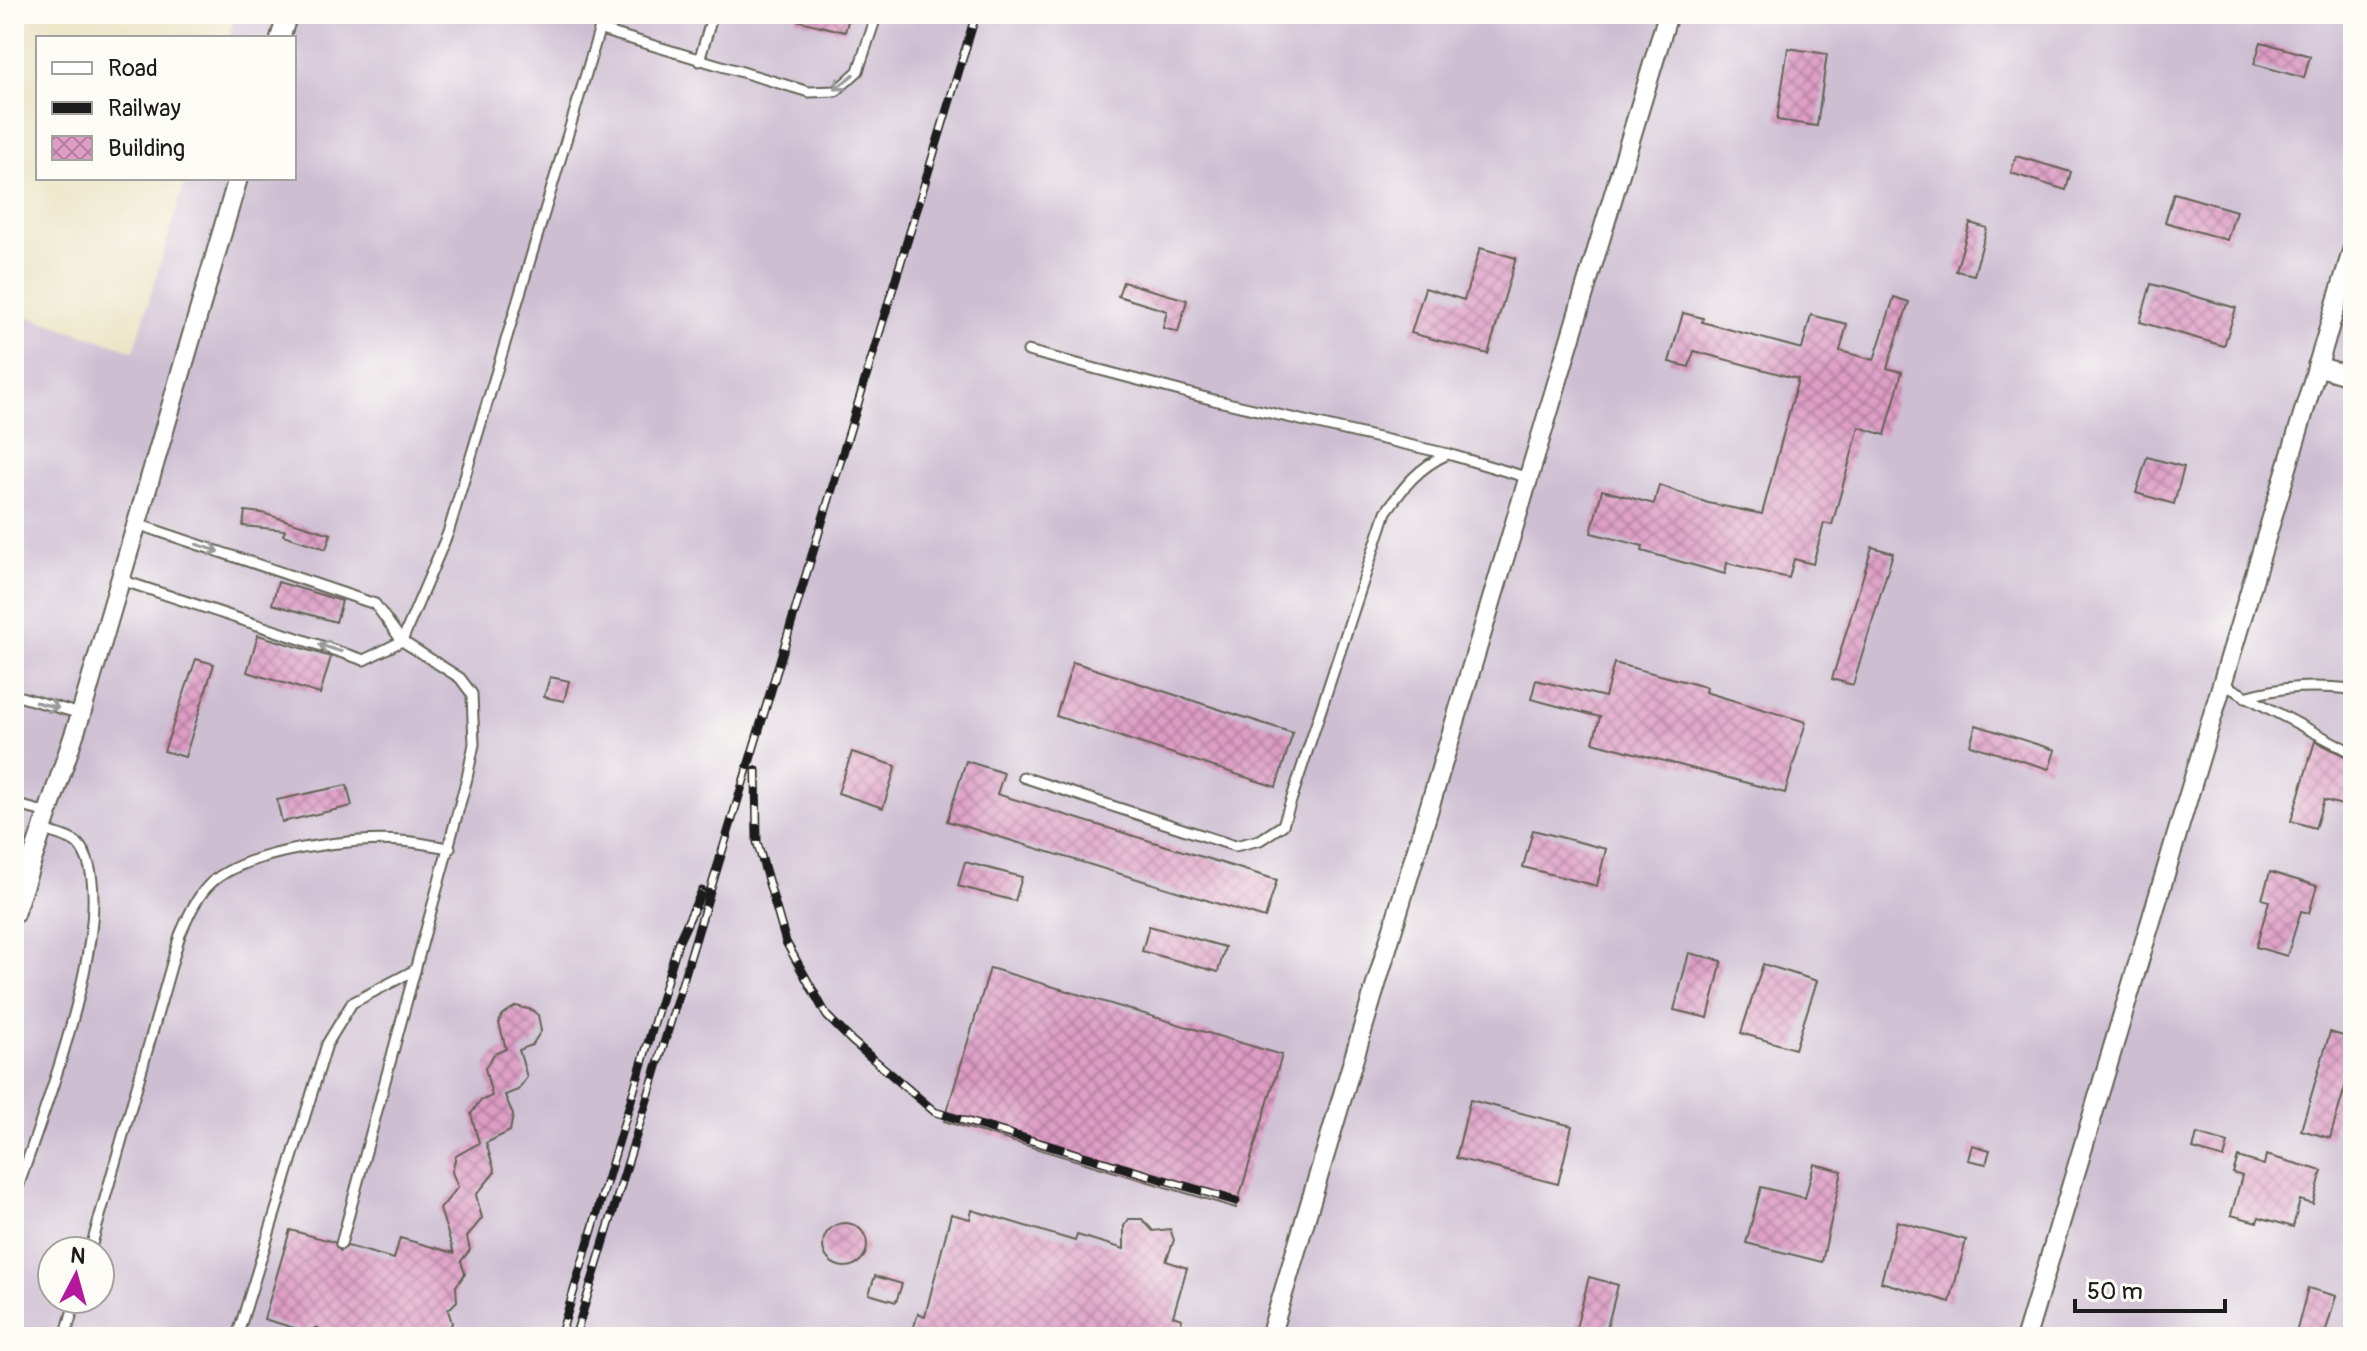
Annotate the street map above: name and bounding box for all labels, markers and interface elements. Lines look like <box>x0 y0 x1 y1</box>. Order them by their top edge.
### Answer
legend <box>36 36 296 180</box>
text: Road <box>108 54 158 83</box>
one-way arrow <box>834 73 855 91</box>
text: Railway <box>108 94 181 123</box>
text: Building <box>108 134 185 163</box>
one-way arrow <box>196 542 221 557</box>
one-way arrow <box>318 640 343 655</box>
one-way arrow <box>34 698 60 713</box>
north arrow <box>36 1235 116 1315</box>
text: N <box>69 1241 87 1271</box>
scale bar <box>2075 1263 2225 1313</box>
text: 50 m <box>2087 1277 2143 1306</box>

